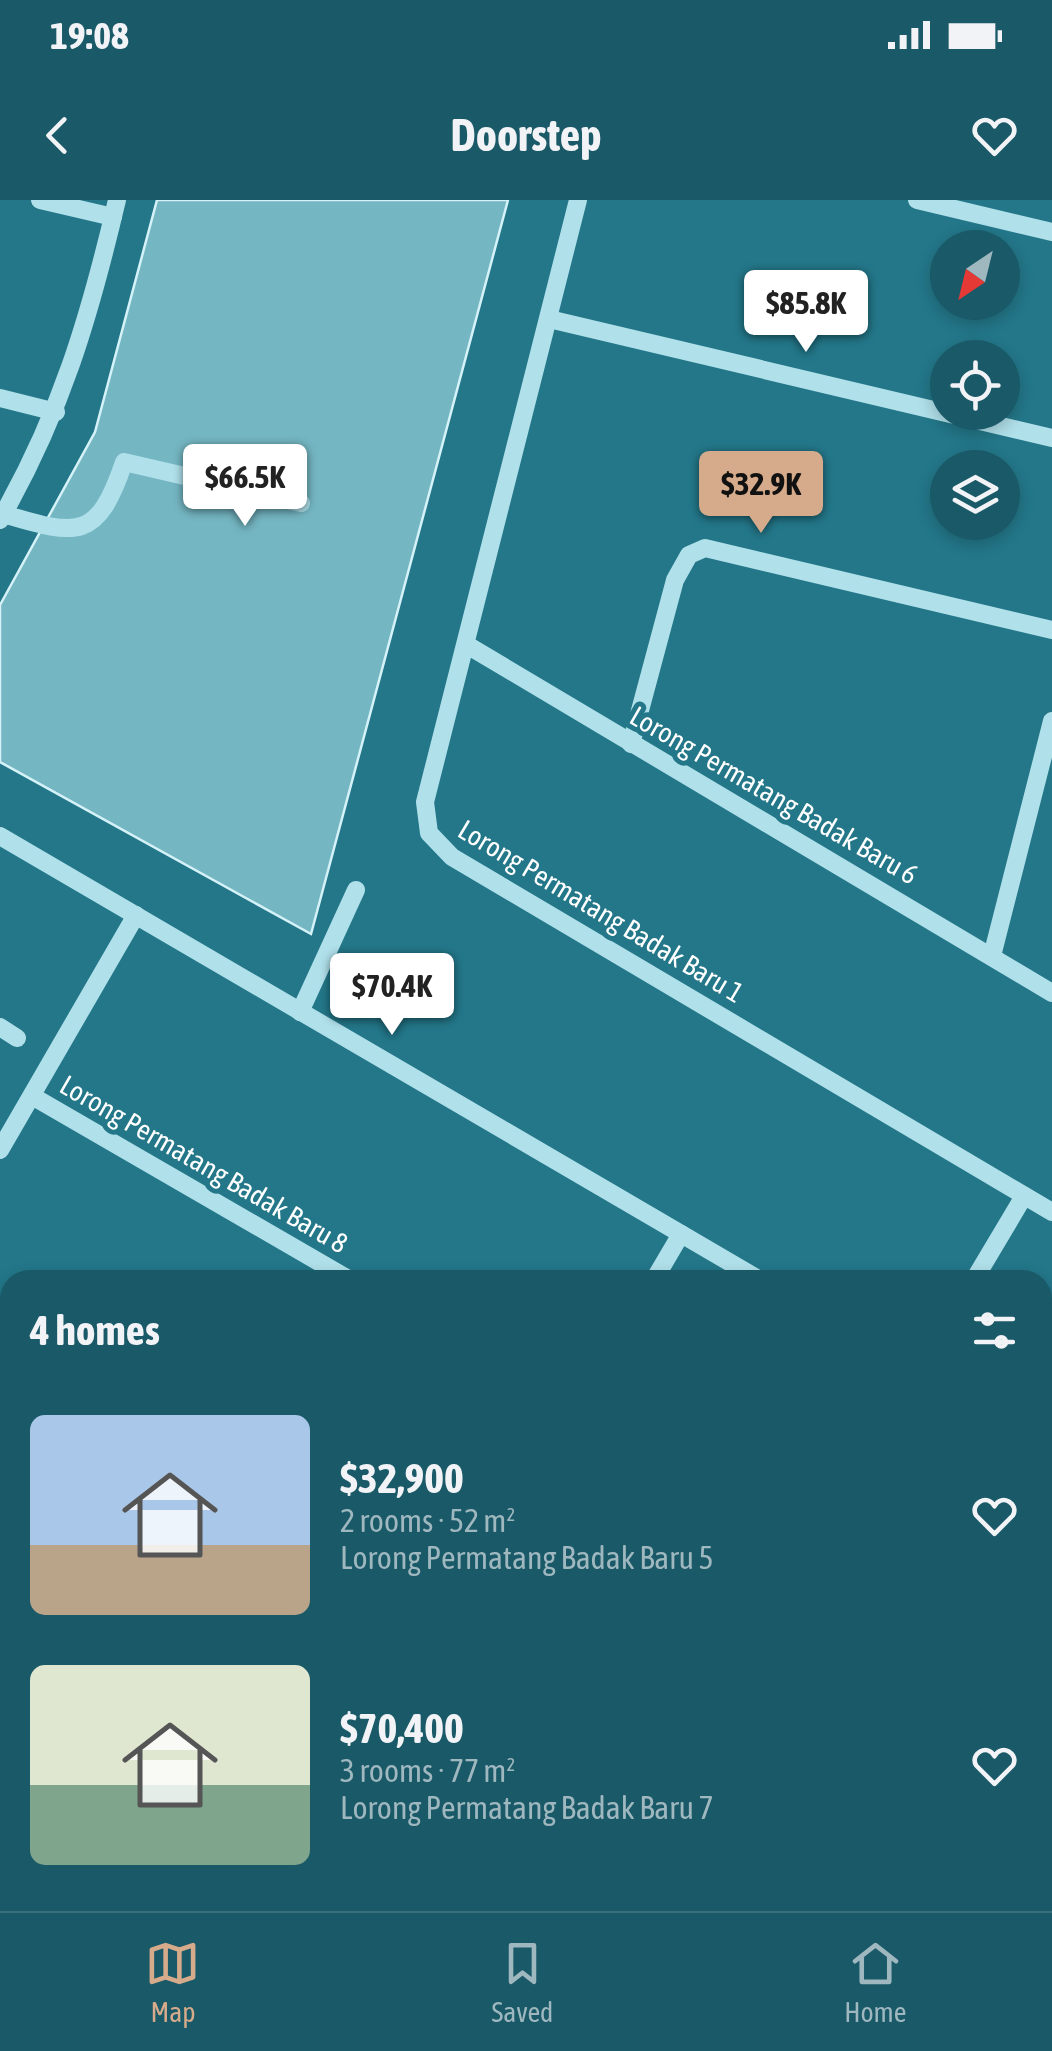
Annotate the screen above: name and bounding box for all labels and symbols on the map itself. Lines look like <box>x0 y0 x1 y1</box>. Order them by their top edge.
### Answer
north arrow <box>930 230 1020 320</box>
pin: $85.8K <box>725 270 887 355</box>
pin: $66.5K <box>164 444 326 529</box>
pin: $32.9K <box>680 451 842 536</box>
street label: Lorong Permatang Badak Baru 6 <box>624 699 924 891</box>
street label: Lorong Permatang Badak Baru 1 <box>453 813 749 1009</box>
pin: $70.4K <box>311 953 473 1038</box>
street label: Lorong Permatang Badak Baru 8 <box>54 1068 354 1260</box>

